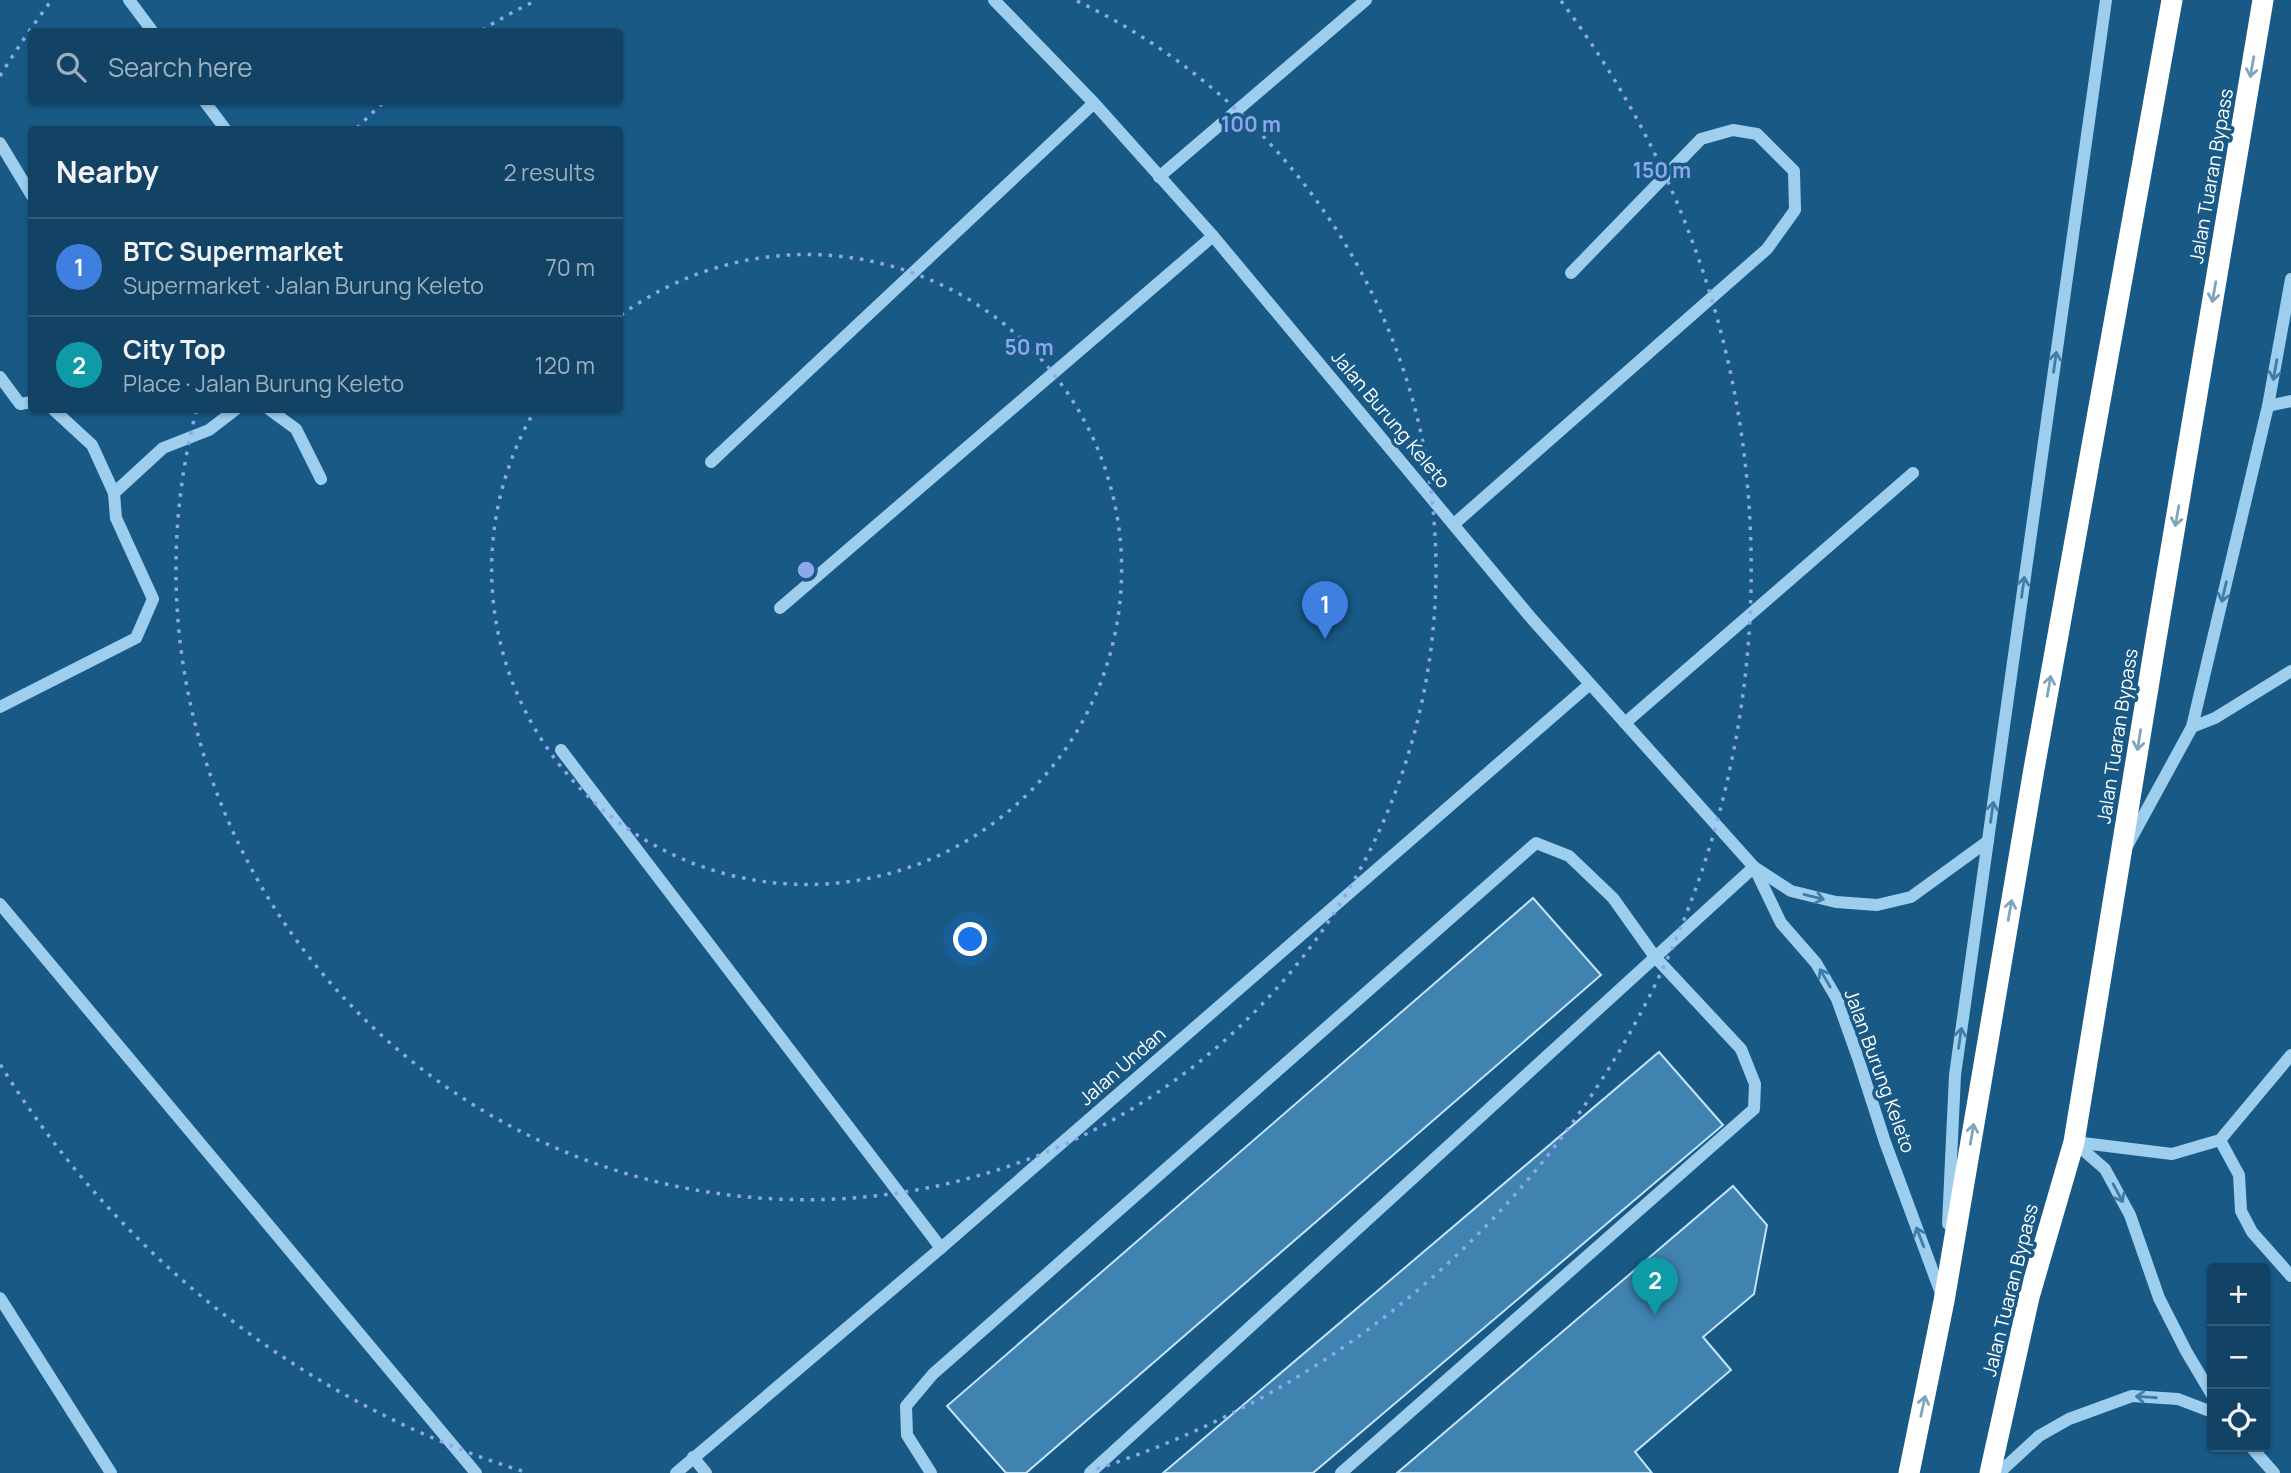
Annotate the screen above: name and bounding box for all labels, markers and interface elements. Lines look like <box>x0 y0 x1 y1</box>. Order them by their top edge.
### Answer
search box <box>28 28 623 105</box>
icon: search <box>52 48 90 86</box>
text: Search here <box>108 49 253 85</box>
one-way arrow <box>2245 55 2258 78</box>
street label: Jalan Tuaran Bypass <box>2183 86 2239 266</box>
text: 100 m <box>1221 110 1281 138</box>
text: Nearby <box>56 151 159 192</box>
text: 2 results <box>503 156 595 188</box>
text: 150 m <box>1633 156 1691 184</box>
text: BTC Supermarket <box>123 233 344 269</box>
text: 1 <box>74 251 84 283</box>
text: 70 m <box>545 251 595 283</box>
text: Supermarket · Jalan Burung Keleto <box>123 269 484 301</box>
one-way arrow <box>2207 280 2220 303</box>
text: City Top <box>123 331 226 367</box>
text: 50 m <box>1004 333 1054 361</box>
street label: Jalan Burung Keleto <box>1326 345 1456 493</box>
text: 2 <box>72 349 86 381</box>
text: 120 m <box>535 349 595 381</box>
one-way arrow <box>2049 351 2062 374</box>
one-way arrow <box>2268 358 2281 381</box>
text: Place · Jalan Burung Keleto <box>123 367 404 399</box>
one-way arrow <box>2170 504 2183 527</box>
centre of rings <box>794 558 818 582</box>
one-way arrow <box>2017 576 2030 599</box>
one-way arrow <box>2217 580 2231 603</box>
pin: 1 <box>1302 581 1348 639</box>
street label: Jalan Tuaran Bypass <box>2090 646 2144 826</box>
one-way arrow <box>2043 675 2056 698</box>
one-way arrow <box>2132 729 2145 751</box>
one-way arrow <box>1985 801 1998 824</box>
one-way arrow <box>1802 891 1825 904</box>
one-way arrow <box>2004 899 2017 922</box>
your location <box>953 922 987 956</box>
one-way arrow <box>1818 969 1832 989</box>
street label: Jalan Burung Keleto <box>1838 986 1922 1156</box>
street label: Jalan Undan <box>1073 1021 1171 1111</box>
one-way arrow <box>1954 1027 1967 1049</box>
one-way arrow <box>1966 1123 1979 1146</box>
one-way arrow <box>2112 1182 2125 1203</box>
street label: Jalan Tuaran Bypass <box>1976 1201 2044 1379</box>
one-way arrow <box>1913 1227 1926 1249</box>
pin: 2 <box>1632 1257 1678 1315</box>
map controls <box>2207 1263 2270 1452</box>
button: + <box>2207 1263 2270 1326</box>
button: − <box>2207 1326 2270 1389</box>
button: locate <box>2207 1389 2270 1452</box>
one-way arrow <box>2136 1390 2158 1403</box>
one-way arrow <box>1916 1395 1930 1418</box>

